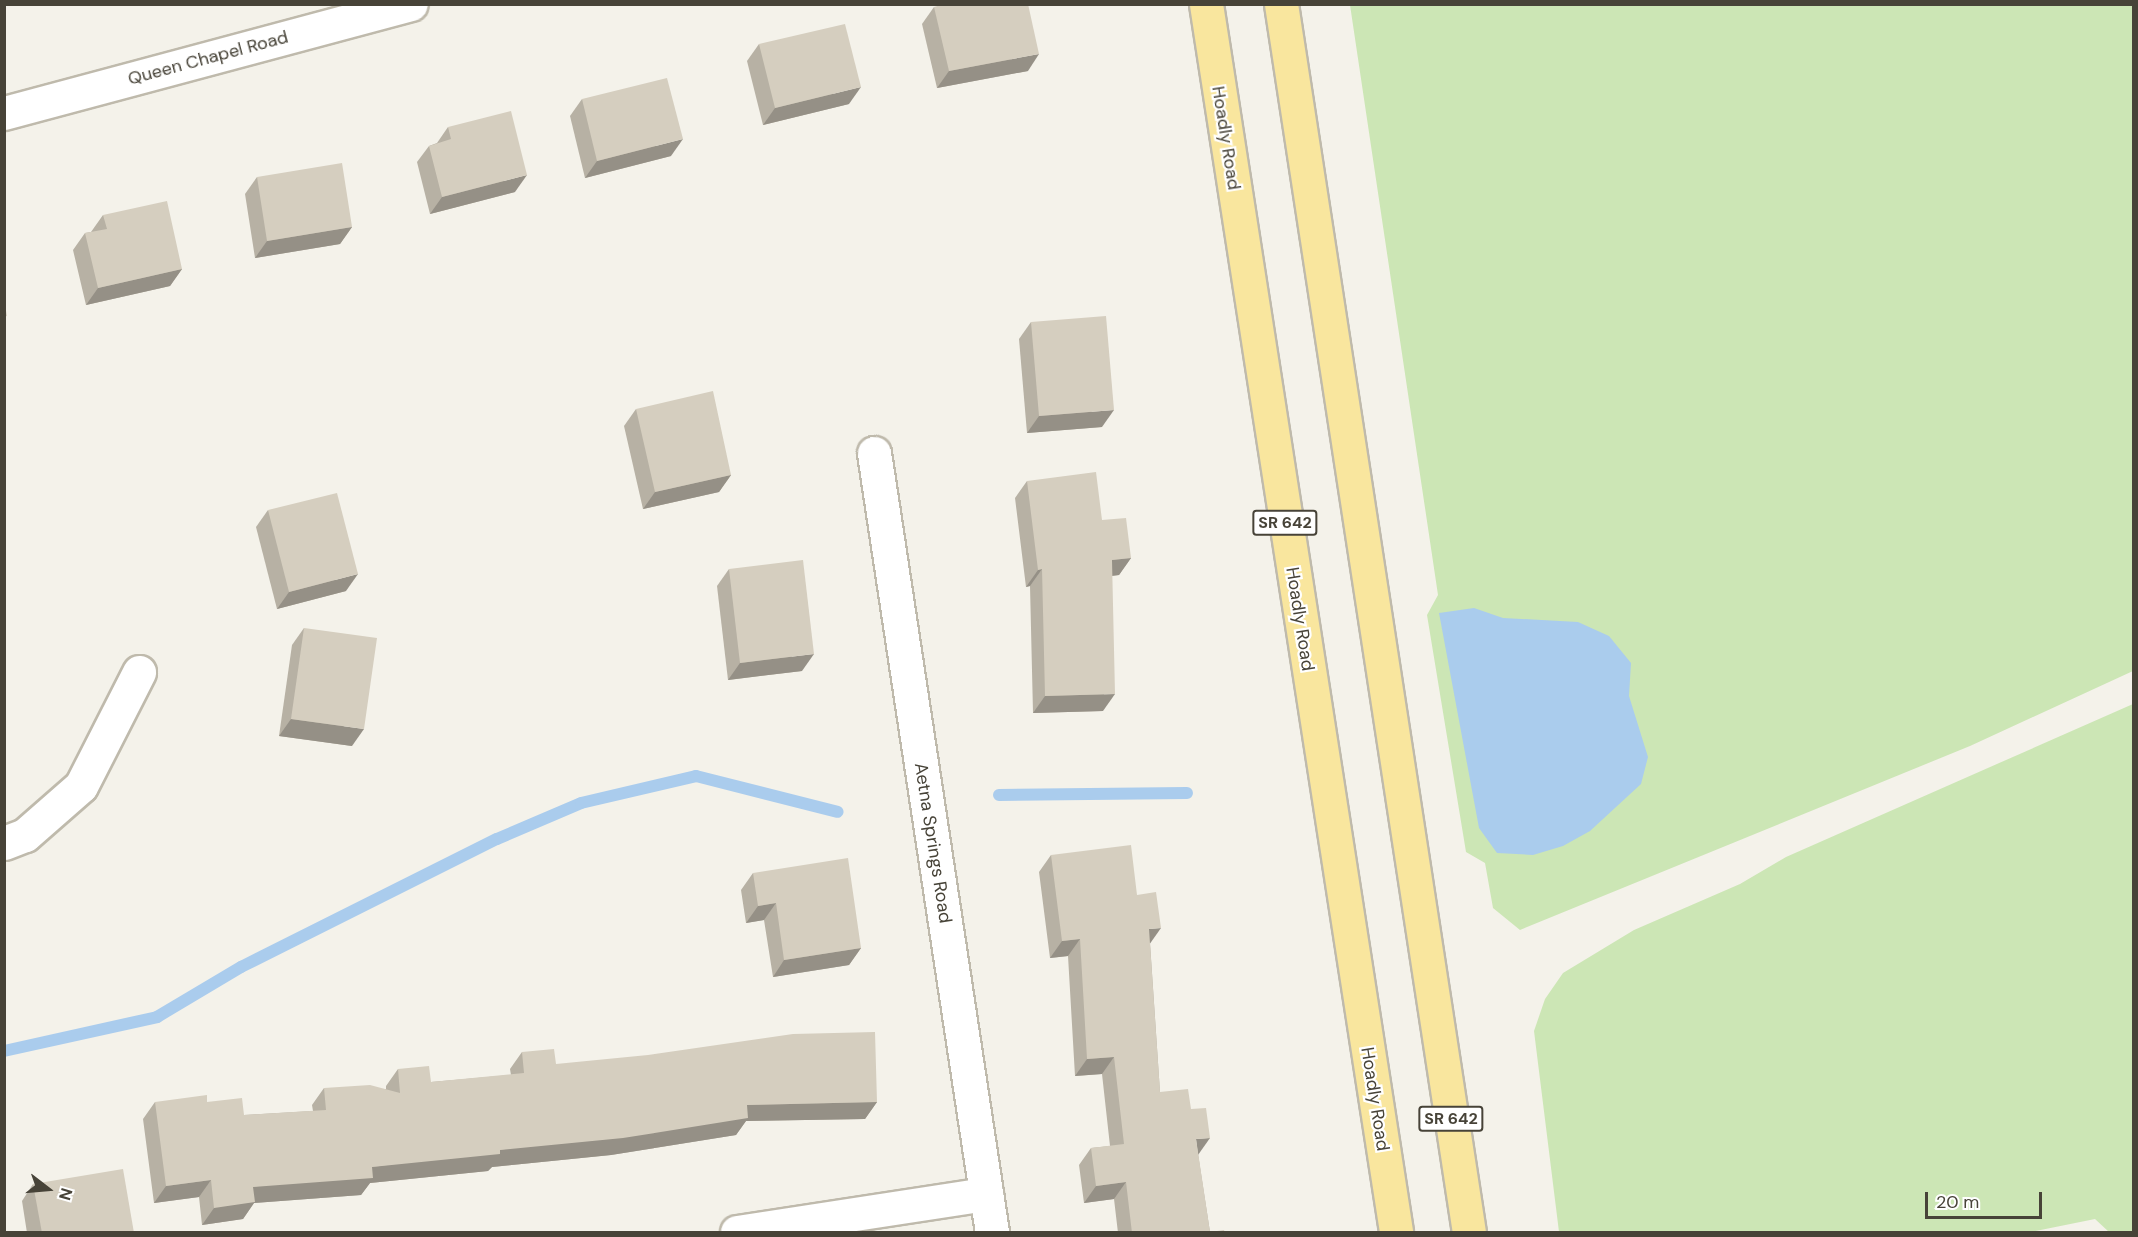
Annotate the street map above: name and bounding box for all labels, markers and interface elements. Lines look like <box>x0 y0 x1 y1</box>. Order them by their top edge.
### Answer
street label: Queen Chapel Road <box>125 26 291 90</box>
street label: Hoadly Road <box>1207 85 1245 191</box>
road number: SR 642 <box>1252 510 1318 536</box>
street label: Hoadly Road <box>1281 566 1319 672</box>
street label: Aetna Springs Road <box>910 761 956 925</box>
street label: Hoadly Road <box>1356 1046 1394 1152</box>
road number: SR 642 <box>1418 1106 1484 1132</box>
north arrow <box>18 1159 78 1219</box>
scale bar <box>1928 1180 2045 1218</box>
text: N <box>54 1186 77 1203</box>
text: 20 m <box>1936 1190 1979 1214</box>

